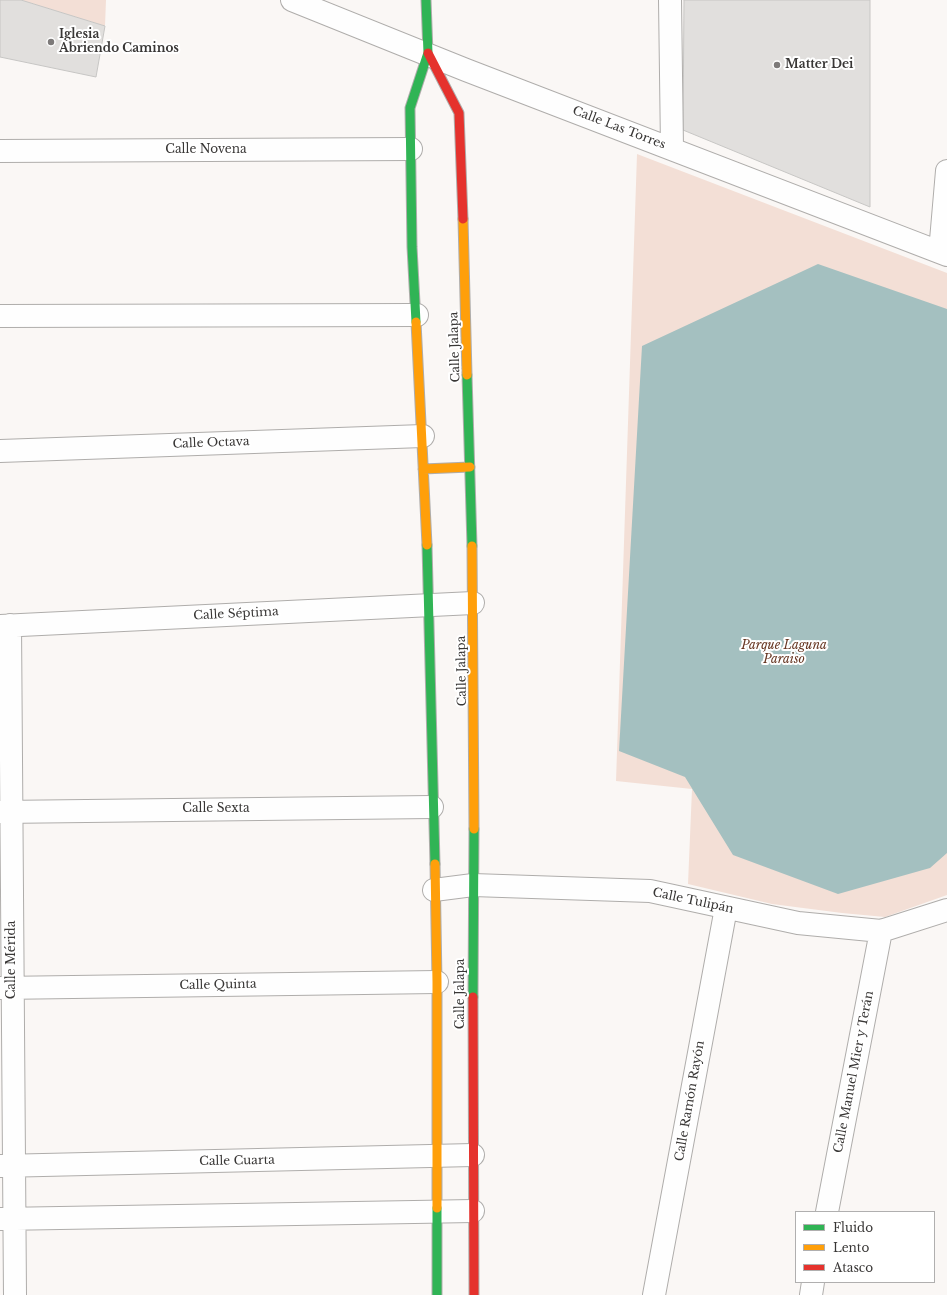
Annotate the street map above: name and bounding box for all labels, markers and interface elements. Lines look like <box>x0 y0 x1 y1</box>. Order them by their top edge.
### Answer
place label: Iglesia Abriendo Caminos <box>59 28 179 56</box>
marker: Iglesia Abriendo Caminos <box>46 37 56 47</box>
place label: Matter Dei <box>785 58 853 72</box>
marker: Matter Dei <box>772 60 782 70</box>
street label: Calle Las Torres <box>570 104 668 152</box>
street label: Calle Novena <box>165 143 247 157</box>
street label: Calle Jalapa <box>447 311 463 383</box>
street label: Calle Octava <box>172 434 250 452</box>
street label: Calle Séptima <box>193 605 279 623</box>
street label: Calle Jalapa <box>454 636 470 706</box>
park label: Parque Laguna Paraiso <box>741 639 827 667</box>
street label: Calle Sexta <box>182 802 250 816</box>
street label: Calle Tulipán <box>651 885 735 917</box>
street label: Calle Mérida <box>5 921 19 999</box>
street label: Calle Jalapa <box>454 959 468 1029</box>
street label: Calle Quinta <box>179 977 257 993</box>
street label: Calle Manuel Mier y Terán <box>831 990 877 1154</box>
street label: Calle Ramón Rayón <box>672 1040 708 1162</box>
street label: Calle Cuarta <box>199 1153 275 1169</box>
legend <box>795 1211 935 1283</box>
text: Fluido <box>833 1220 873 1235</box>
text: Lento <box>833 1240 869 1255</box>
text: Atasco <box>833 1260 873 1275</box>

